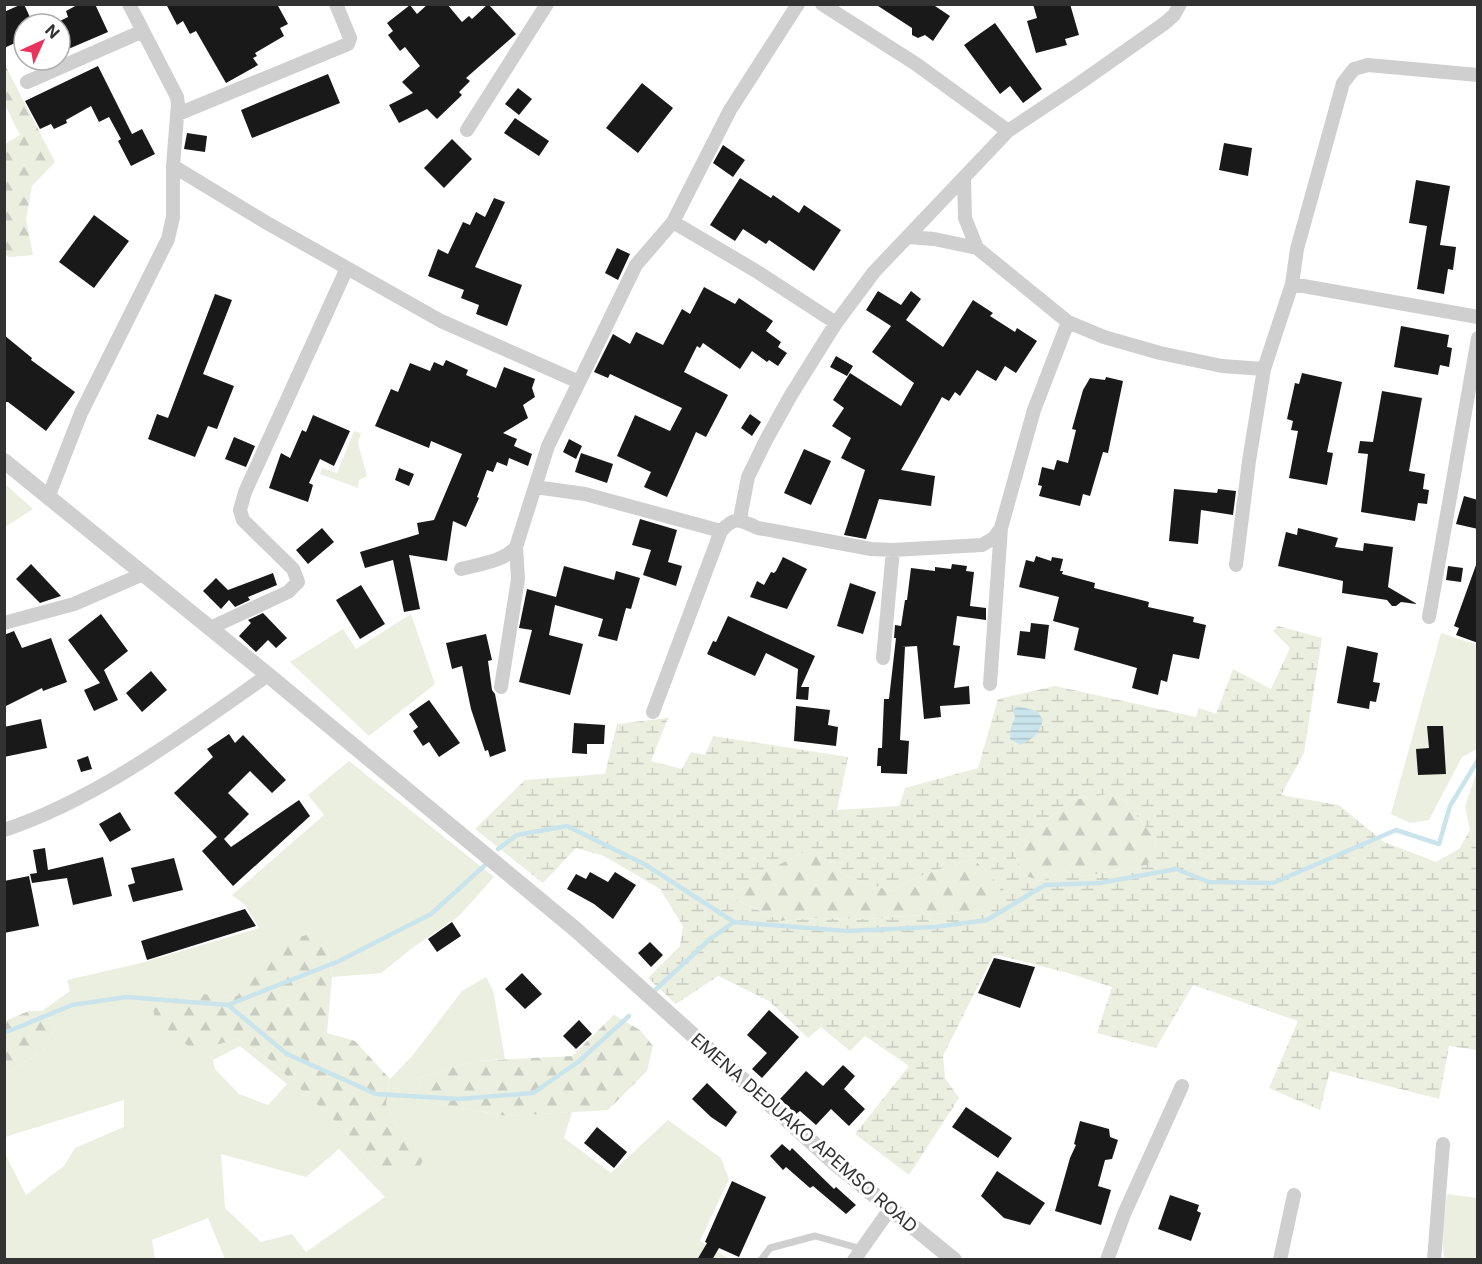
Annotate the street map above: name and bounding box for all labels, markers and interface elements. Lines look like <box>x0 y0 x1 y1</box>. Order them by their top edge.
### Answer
north arrow <box>12 12 72 72</box>
text: N <box>41 20 64 43</box>
street label: EMENA DEDUAKO APEMSO ROAD <box>687 1029 922 1237</box>

